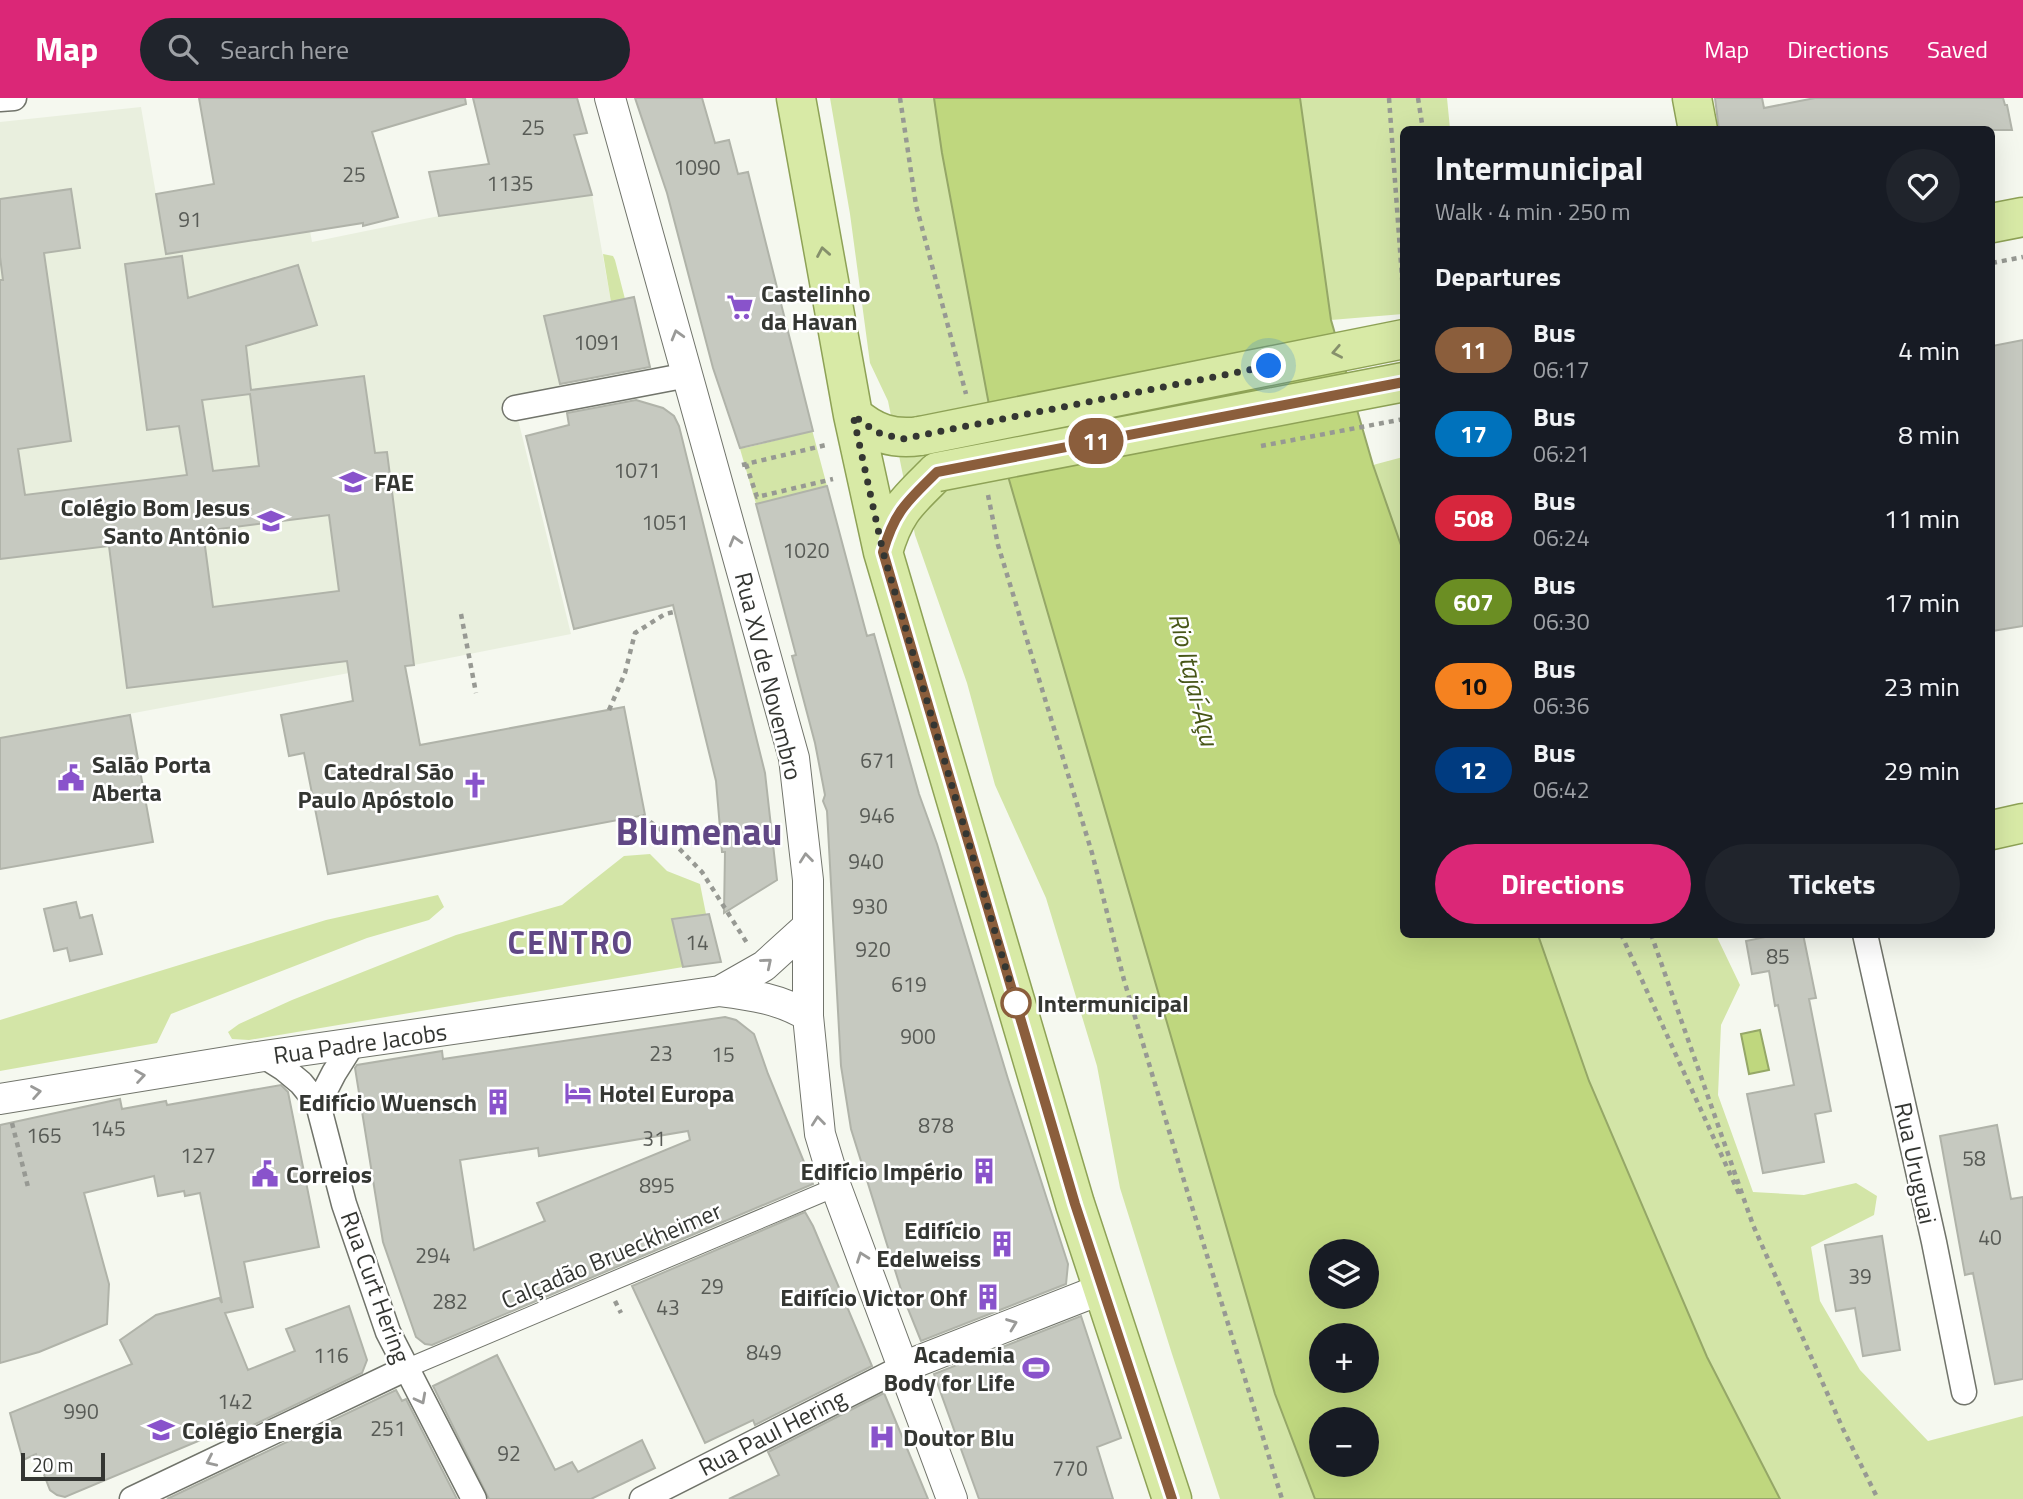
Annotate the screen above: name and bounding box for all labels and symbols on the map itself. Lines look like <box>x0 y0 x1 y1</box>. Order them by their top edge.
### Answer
house number: 25 <box>521 111 545 143</box>
house number: 1090 <box>673 151 721 183</box>
house number: 25 <box>342 158 366 190</box>
house number: 1135 <box>486 167 534 199</box>
house number: 91 <box>178 203 202 235</box>
one-way arrow <box>817 246 832 258</box>
place label: Castelinho da Havan <box>761 275 871 339</box>
supermarket icon: Castelinho da Havan <box>725 292 755 322</box>
house number: 1091 <box>573 326 621 358</box>
one-way arrow <box>670 329 685 341</box>
one-way arrow <box>1331 344 1343 359</box>
your location <box>1251 348 1286 383</box>
line badge: 11 <box>1064 418 1128 464</box>
house number: 1071 <box>613 454 661 486</box>
place label: FAE <box>374 464 414 500</box>
school or university icon: FAE <box>338 467 368 497</box>
place label: Colégio Bom Jesus Santo Antônio <box>61 489 250 553</box>
school or university icon: Colégio Bom Jesus Santo Antônio <box>256 506 286 536</box>
house number: 1051 <box>641 506 689 538</box>
house number: 1020 <box>782 534 830 566</box>
one-way arrow <box>728 535 743 547</box>
street label: Rua XV de Novembro <box>726 568 812 784</box>
water label: Rio Itajaí-Açu <box>1159 608 1230 751</box>
house number: 671 <box>860 744 896 776</box>
place label: Salão Porta Aberta <box>92 746 211 810</box>
place label: Catedral São Paulo Apóstolo <box>298 753 454 817</box>
public building icon: Salão Porta Aberta <box>56 763 86 793</box>
church icon: Catedral São Paulo Apóstolo <box>460 770 490 800</box>
house number: 946 <box>859 799 895 831</box>
district label: Blumenau <box>615 802 783 860</box>
house number: 940 <box>848 845 884 877</box>
one-way arrow <box>798 852 813 864</box>
house number: 930 <box>852 890 888 922</box>
district label: CENTRO <box>508 918 634 966</box>
house number: 14 <box>685 926 709 958</box>
house number: 920 <box>855 933 891 965</box>
house number: 85 <box>1766 940 1790 972</box>
one-way arrow <box>759 958 772 971</box>
house number: 619 <box>891 968 927 1000</box>
place label: Intermunicipal <box>1037 985 1189 1021</box>
marker: Intermunicipal <box>1001 988 1031 1018</box>
street label: Rua Padre Jacobs <box>271 1013 449 1073</box>
house number: 900 <box>900 1020 936 1052</box>
house number: 23 <box>649 1037 673 1069</box>
house number: 15 <box>711 1038 735 1070</box>
one-way arrow <box>134 1069 146 1084</box>
place label: Hotel Europa <box>599 1075 734 1111</box>
hotel icon: Hotel Europa <box>563 1078 593 1108</box>
place label: Edifício Wuensch <box>299 1084 477 1120</box>
one-way arrow <box>30 1085 42 1100</box>
building icon: Edifício Wuensch <box>483 1087 513 1117</box>
street label: Rua Uruguai <box>1886 1099 1946 1227</box>
house number: 878 <box>918 1109 954 1141</box>
house number: 145 <box>90 1112 126 1144</box>
one-way arrow <box>811 1115 826 1127</box>
house number: 165 <box>26 1119 62 1151</box>
house number: 31 <box>642 1122 666 1154</box>
house number: 127 <box>180 1139 216 1171</box>
house number: 58 <box>1962 1142 1986 1174</box>
place label: Edifício Império <box>801 1153 963 1189</box>
place label: Correios <box>286 1156 372 1192</box>
building icon: Edifício Império <box>969 1156 999 1186</box>
public building icon: Correios <box>250 1159 280 1189</box>
house number: 895 <box>639 1169 675 1201</box>
street label: Calçadão Brueckheimer <box>495 1192 727 1318</box>
street label: Rua Curt Hering <box>332 1206 420 1368</box>
place label: Edifício Edelweiss <box>876 1212 981 1276</box>
house number: 40 <box>1978 1221 2002 1253</box>
building icon: Edifício Edelweiss <box>987 1229 1017 1259</box>
house number: 294 <box>415 1239 451 1271</box>
one-way arrow <box>856 1252 870 1264</box>
house number: 39 <box>1848 1260 1872 1292</box>
house number: 29 <box>700 1270 724 1302</box>
place label: Edifício Victor Ohf <box>780 1279 967 1315</box>
building icon: Edifício Victor Ohf <box>973 1282 1003 1312</box>
house number: 282 <box>432 1285 468 1317</box>
house number: 43 <box>656 1291 680 1323</box>
one-way arrow <box>1006 1319 1018 1333</box>
house number: 849 <box>746 1336 782 1368</box>
place label: Academia Body for Life <box>883 1336 1015 1400</box>
house number: 116 <box>313 1339 349 1371</box>
sports icon: Academia Body for Life <box>1021 1353 1051 1383</box>
street label: Rua Paul Hering <box>692 1379 852 1485</box>
house number: 142 <box>217 1385 253 1417</box>
one-way arrow <box>413 1391 426 1404</box>
house number: 990 <box>63 1395 99 1427</box>
place label: Colégio Energia <box>182 1412 342 1448</box>
house number: 251 <box>370 1412 406 1444</box>
school or university icon: Colégio Energia <box>146 1415 176 1445</box>
place label: Doutor Blu <box>903 1419 1014 1455</box>
hospital icon: Doutor Blu <box>867 1422 897 1452</box>
house number: 92 <box>497 1437 521 1469</box>
scale bar <box>21 1450 105 1482</box>
house number: 770 <box>1052 1452 1088 1484</box>
one-way arrow <box>206 1453 218 1467</box>

